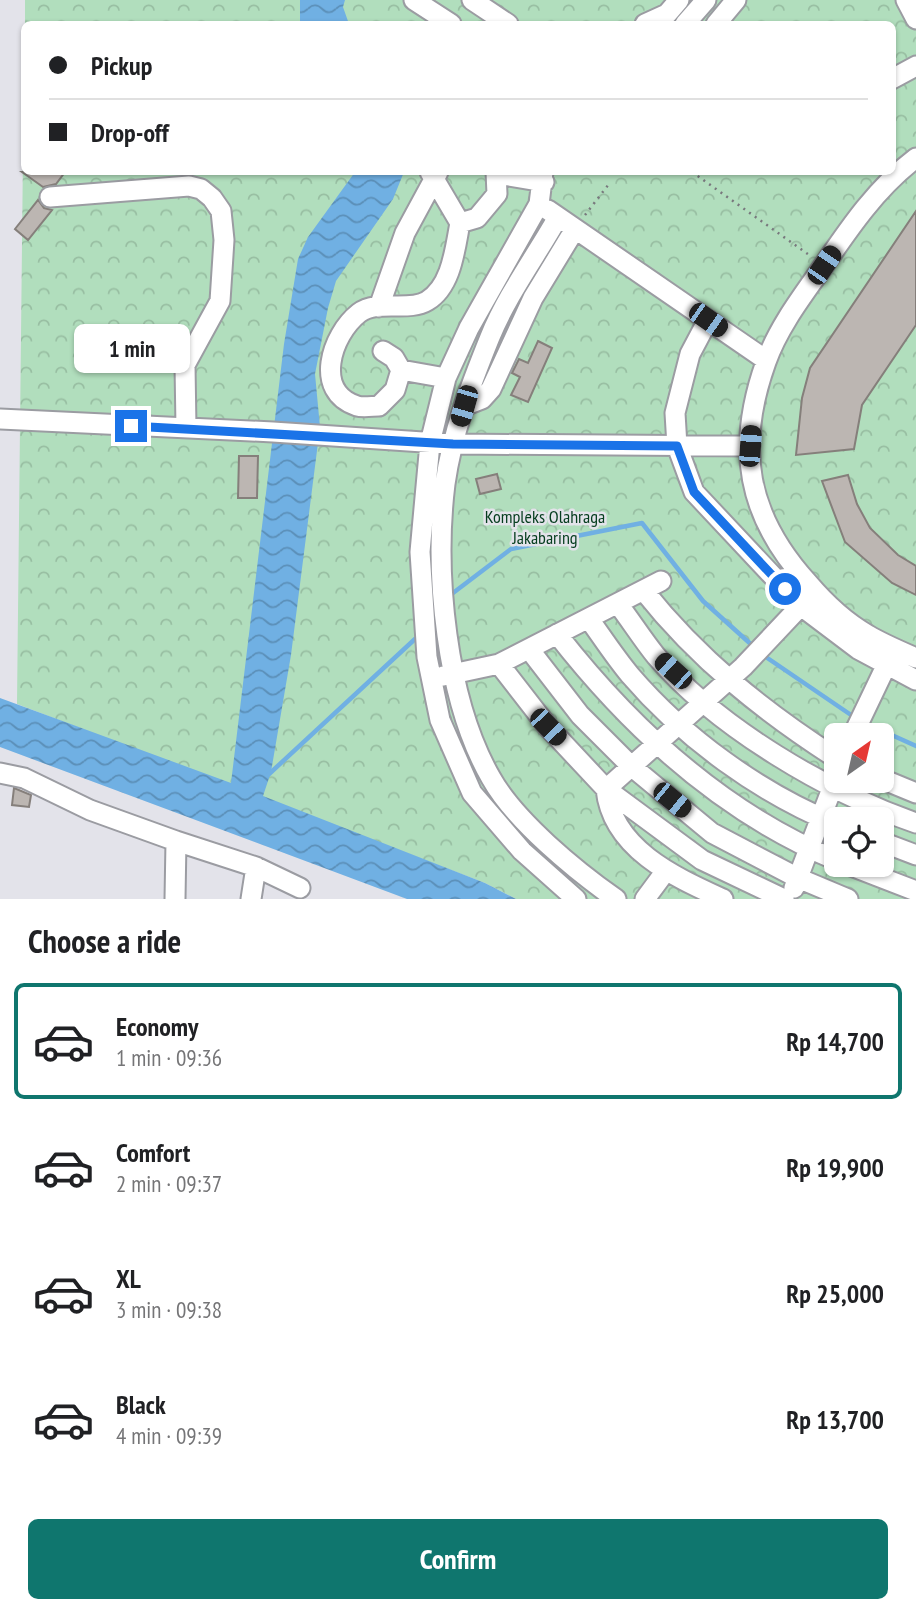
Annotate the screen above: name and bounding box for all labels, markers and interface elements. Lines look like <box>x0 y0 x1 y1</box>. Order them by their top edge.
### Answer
text: Pickup <box>91 49 152 82</box>
text: Drop-off <box>91 116 169 149</box>
car <box>804 242 845 288</box>
car <box>685 299 732 341</box>
callout: 1 min <box>73 324 189 374</box>
text: 1 min <box>109 334 155 363</box>
car <box>449 383 480 429</box>
route end <box>115 410 147 442</box>
car <box>739 424 762 468</box>
park label: Kompleks Olahraga Jakabaring <box>485 505 605 549</box>
route start <box>769 573 801 605</box>
car <box>651 649 696 693</box>
car <box>526 705 571 749</box>
north arrow <box>824 723 894 793</box>
map controls <box>824 723 894 877</box>
car <box>650 779 695 821</box>
button: locate <box>824 807 894 877</box>
text: Choose a ride <box>28 920 181 962</box>
icon: car <box>32 1010 95 1073</box>
text: Economy <box>116 1010 198 1043</box>
text: Rp 14,700 <box>786 1025 884 1058</box>
text: 1 min · 09:36 <box>116 1043 222 1072</box>
icon: car <box>32 1136 95 1199</box>
text: Comfort <box>116 1136 190 1169</box>
text: Rp 19,900 <box>786 1151 884 1184</box>
text: 2 min · 09:37 <box>116 1169 222 1198</box>
icon: car <box>32 1262 95 1325</box>
text: XL <box>116 1262 141 1295</box>
text: Rp 25,000 <box>786 1277 884 1310</box>
text: 3 min · 09:38 <box>116 1295 222 1324</box>
icon: car <box>32 1388 95 1451</box>
text: Black <box>116 1388 166 1421</box>
text: Rp 13,700 <box>786 1403 884 1436</box>
text: 4 min · 09:39 <box>116 1421 222 1450</box>
button: Confirm <box>28 1519 888 1599</box>

